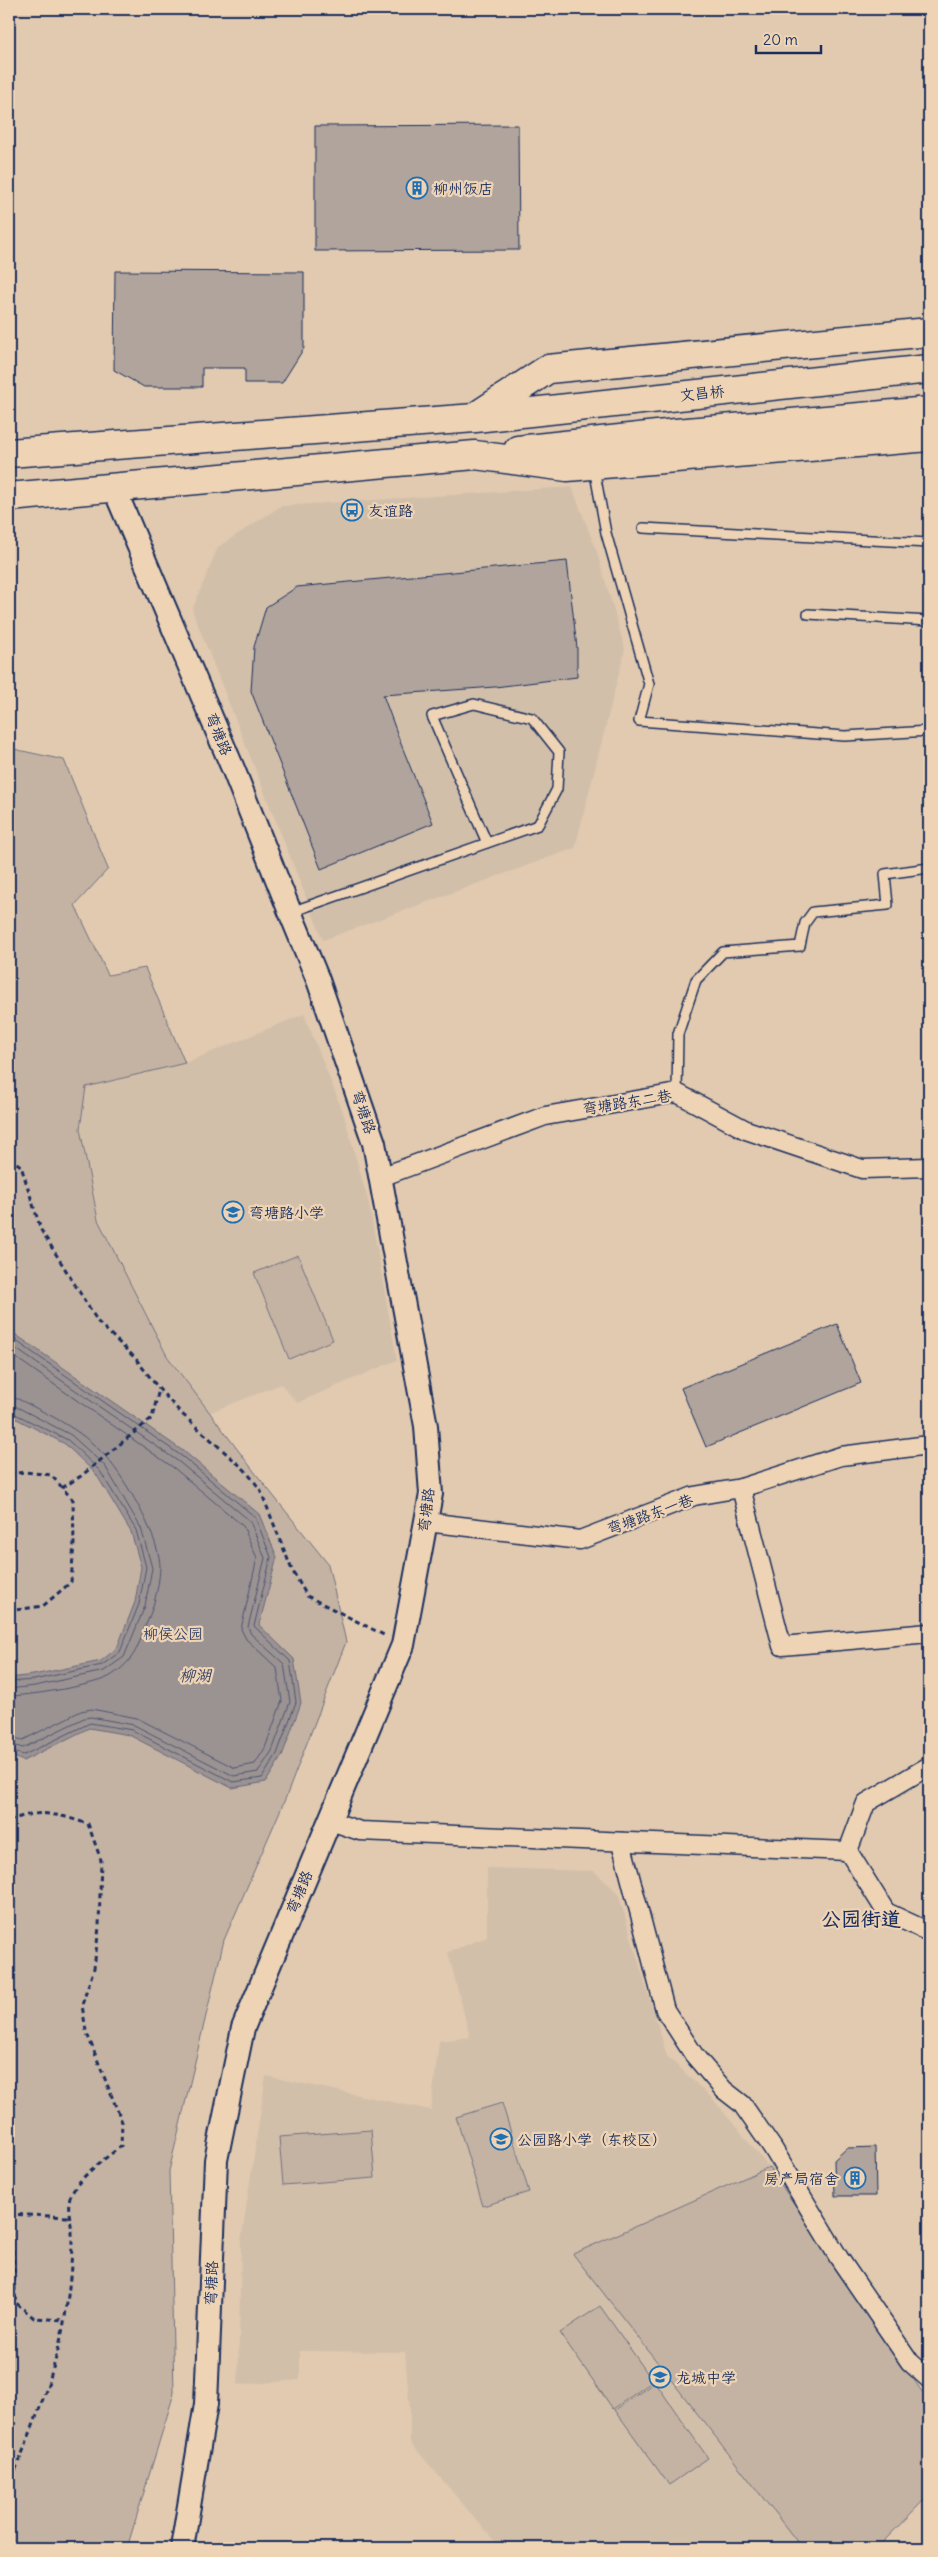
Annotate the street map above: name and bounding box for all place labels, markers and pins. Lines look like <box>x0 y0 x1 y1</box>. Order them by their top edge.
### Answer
building icon: 柳州饭店 <box>405 176 429 200</box>
place label: 柳州饭店 <box>433 179 493 198</box>
bus stop icon: 友谊路 <box>340 498 364 522</box>
place label: 友谊路 <box>368 501 413 520</box>
school or university icon: 弯塘路小学 <box>221 1200 245 1224</box>
place label: 弯塘路小学 <box>249 1203 324 1222</box>
school or university icon: 公园路小学（东校区） <box>489 2127 513 2151</box>
place label: 公园路小学（东校区） <box>517 2130 667 2149</box>
building icon: 房产局宿舍 <box>843 2166 867 2190</box>
place label: 房产局宿舍 <box>764 2169 839 2188</box>
school or university icon: 龙城中学 <box>648 2365 672 2389</box>
place label: 龙城中学 <box>676 2368 736 2387</box>

